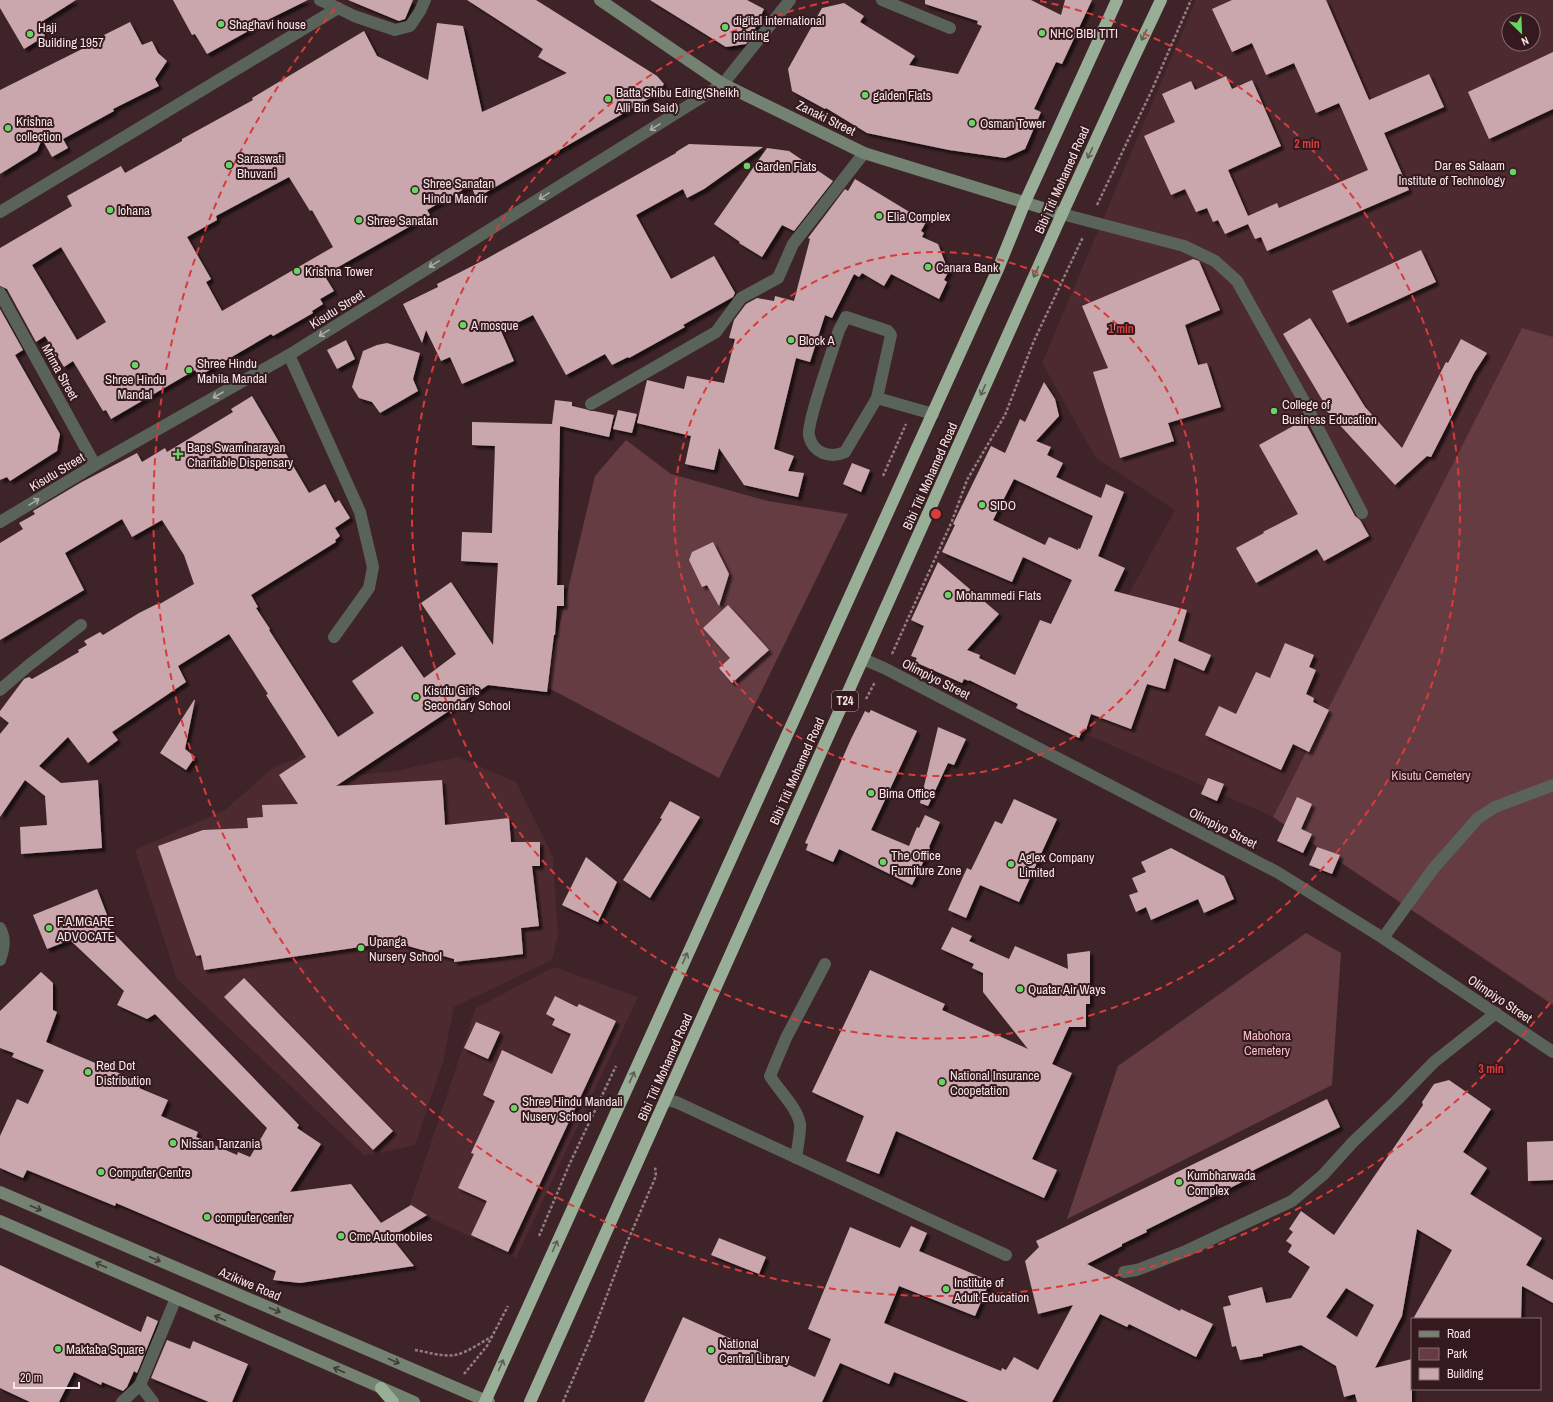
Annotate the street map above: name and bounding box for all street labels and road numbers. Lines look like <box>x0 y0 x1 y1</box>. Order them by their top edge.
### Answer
street label: Zanaki Street <box>794 96 859 140</box>
street label: Bibi Titi Mohamed Road <box>1031 124 1093 236</box>
street label: Kisutu Street <box>306 285 368 333</box>
street label: Mrima Street <box>38 341 82 403</box>
street label: Bibi Titi Mohamed Road <box>899 420 961 532</box>
street label: Kisutu Street <box>26 449 88 495</box>
street label: Olimpiyo Street <box>899 655 973 703</box>
road number: T24 <box>832 691 858 711</box>
street label: Bibi Titi Mohamed Road <box>766 715 828 827</box>
street label: Olimpiyo Street <box>1186 804 1260 852</box>
street label: Olimpiyo Street <box>1465 971 1535 1027</box>
street label: Bibi Titi Mohamed Road <box>634 1011 696 1123</box>
street label: Azikiwe Road <box>215 1263 284 1305</box>

